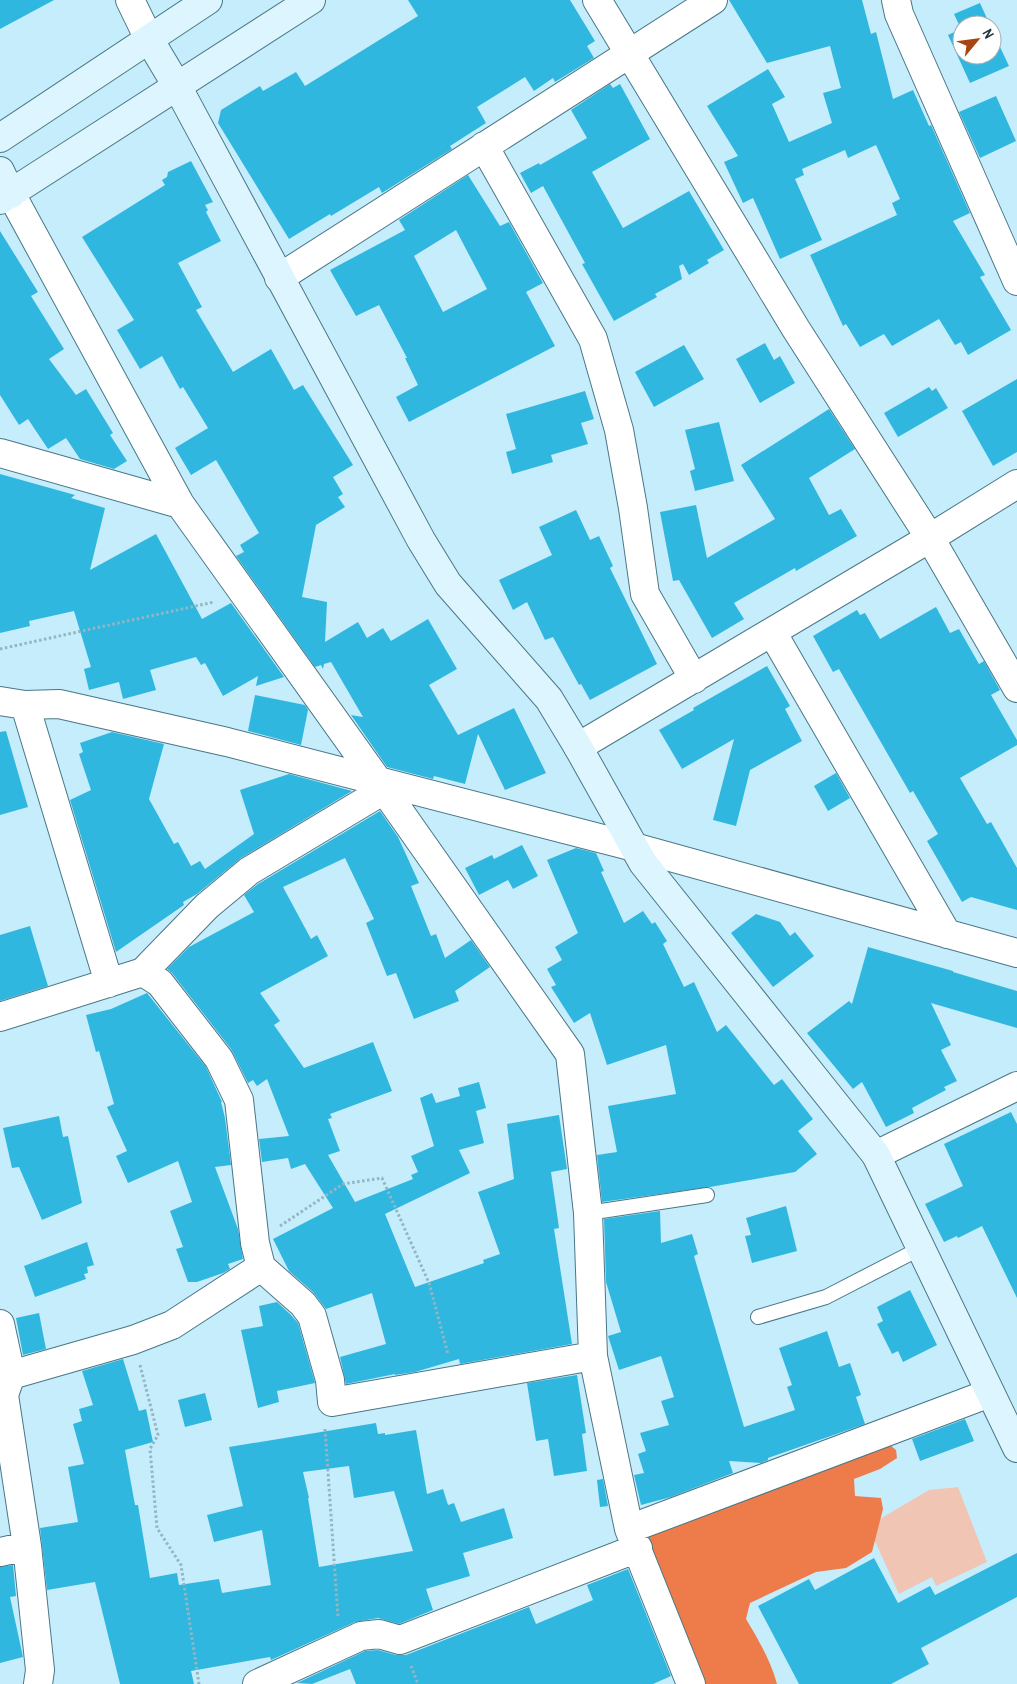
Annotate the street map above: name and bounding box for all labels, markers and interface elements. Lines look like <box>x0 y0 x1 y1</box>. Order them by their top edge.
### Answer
north arrow <box>952 15 1002 65</box>
text: N <box>978 26 998 42</box>

